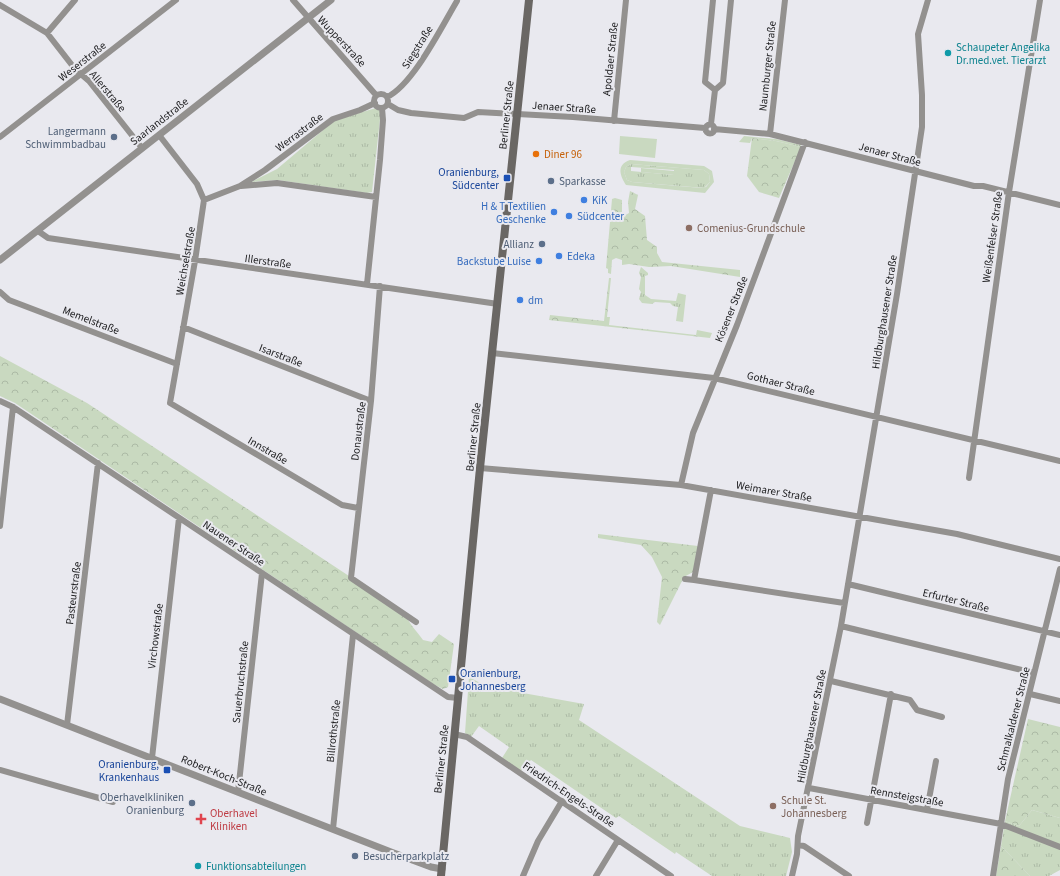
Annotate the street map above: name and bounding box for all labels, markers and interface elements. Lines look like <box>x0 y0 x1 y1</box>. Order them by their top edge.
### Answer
street label: Wupperstraße <box>314 12 370 71</box>
street label: Naumburger Straße <box>755 20 780 112</box>
street label: Apoldaer Straße <box>599 21 622 97</box>
street label: Siegstraße <box>398 22 437 72</box>
street label: Weserstraße <box>55 38 110 85</box>
place label: Schaupeter Angelika Dr.med.vet. Tierarzt <box>956 40 1050 68</box>
marker: Schaupeter Angelika Dr.med.vet. Tierarzt <box>943 48 953 58</box>
street label: Allerstraße <box>86 67 130 116</box>
street label: Berliner Straße <box>495 79 518 150</box>
street label: Saarlandstraße <box>127 94 192 149</box>
street label: Jenaer Straße <box>532 98 597 117</box>
street label: Werrastraße <box>272 109 327 155</box>
place label: Langermann Schwimmbadbau <box>25 124 106 152</box>
marker: Langermann Schwimmbadbau <box>109 132 119 142</box>
street label: Jenaer Straße <box>857 139 923 170</box>
place label: Diner 96 <box>544 147 582 162</box>
marker: Diner 96 <box>531 149 541 159</box>
place label: Oranienburg, Südcenter <box>438 165 499 193</box>
marker: Oranienburg, Südcenter <box>502 173 512 183</box>
place label: Sparkasse <box>559 174 606 189</box>
marker: Sparkasse <box>546 176 556 186</box>
street label: Weißenfelser Straße <box>979 190 1006 284</box>
place label: KiK <box>592 193 608 208</box>
marker: KiK <box>579 195 589 205</box>
place label: H & T Textilien Geschenke <box>481 199 547 227</box>
marker: H & T Textilien Geschenke <box>549 207 559 217</box>
place label: Südcenter <box>577 209 624 224</box>
marker: Südcenter <box>564 211 574 221</box>
place label: Comenius-Grundschule <box>697 221 806 236</box>
marker: Comenius-Grundschule <box>684 223 694 233</box>
street label: Weichselstraße <box>172 225 199 297</box>
place label: Allianz <box>503 237 534 252</box>
marker: Allianz <box>537 239 547 249</box>
place label: Edeka <box>567 249 595 264</box>
street label: Illerstraße <box>244 251 293 272</box>
marker: Edeka <box>554 251 564 261</box>
street label: Hildburghausener Straße <box>868 253 901 370</box>
place label: Backstube Luise <box>457 254 532 269</box>
marker: Backstube Luise <box>534 256 544 266</box>
street label: Kösener Straße <box>711 273 752 344</box>
place label: dm <box>528 293 543 308</box>
marker: dm <box>515 295 525 305</box>
street label: Memelstraße <box>60 303 122 338</box>
street label: Isarstraße <box>257 340 305 371</box>
street label: Gothaer Straße <box>745 368 817 399</box>
street label: Donaustraße <box>347 400 370 461</box>
street label: Berliner Straße <box>462 401 485 472</box>
street label: Innstraße <box>245 433 291 468</box>
street label: Weimarer Straße <box>735 477 814 506</box>
street label: Nauener Straße <box>200 517 268 570</box>
street label: Pasteurstraße <box>62 560 85 625</box>
street label: Erfurter Straße <box>921 585 991 616</box>
street label: Virchowstraße <box>144 602 167 670</box>
street label: Sauerbruchstraße <box>229 640 252 724</box>
street label: Schmalkaldener Straße <box>993 665 1034 773</box>
place label: Oranienburg, Johannesberg <box>460 666 526 694</box>
street label: Hildburghausener Straße <box>793 667 830 784</box>
marker: Oranienburg, Johannesberg <box>447 674 457 684</box>
street label: Billrothstraße <box>323 698 344 763</box>
street label: Berliner Straße <box>430 723 453 794</box>
street label: Robert-Koch-Straße <box>179 751 269 800</box>
place label: Oranienburg, Krankenhaus <box>98 757 159 785</box>
street label: Friedrich-Engels-Straße <box>520 758 618 831</box>
marker: Oranienburg, Krankenhaus <box>162 765 172 775</box>
street label: Rennsteigstraße <box>869 783 945 810</box>
place label: Oberhavelkliniken Oranienburg <box>100 790 184 818</box>
place label: Schule St. Johannesberg <box>781 793 847 821</box>
marker: Oberhavelkliniken Oranienburg <box>187 798 197 808</box>
marker: Schule St. Johannesberg <box>768 801 778 811</box>
place label: Oberhavel Kliniken <box>210 806 258 834</box>
marker: Oberhavel Kliniken <box>195 813 207 825</box>
place label: Besucherparkplatz <box>363 849 450 864</box>
marker: Besucherparkplatz <box>350 851 360 861</box>
place label: Funktionsabteilungen <box>206 859 306 874</box>
marker: Funktionsabteilungen <box>193 861 203 871</box>

